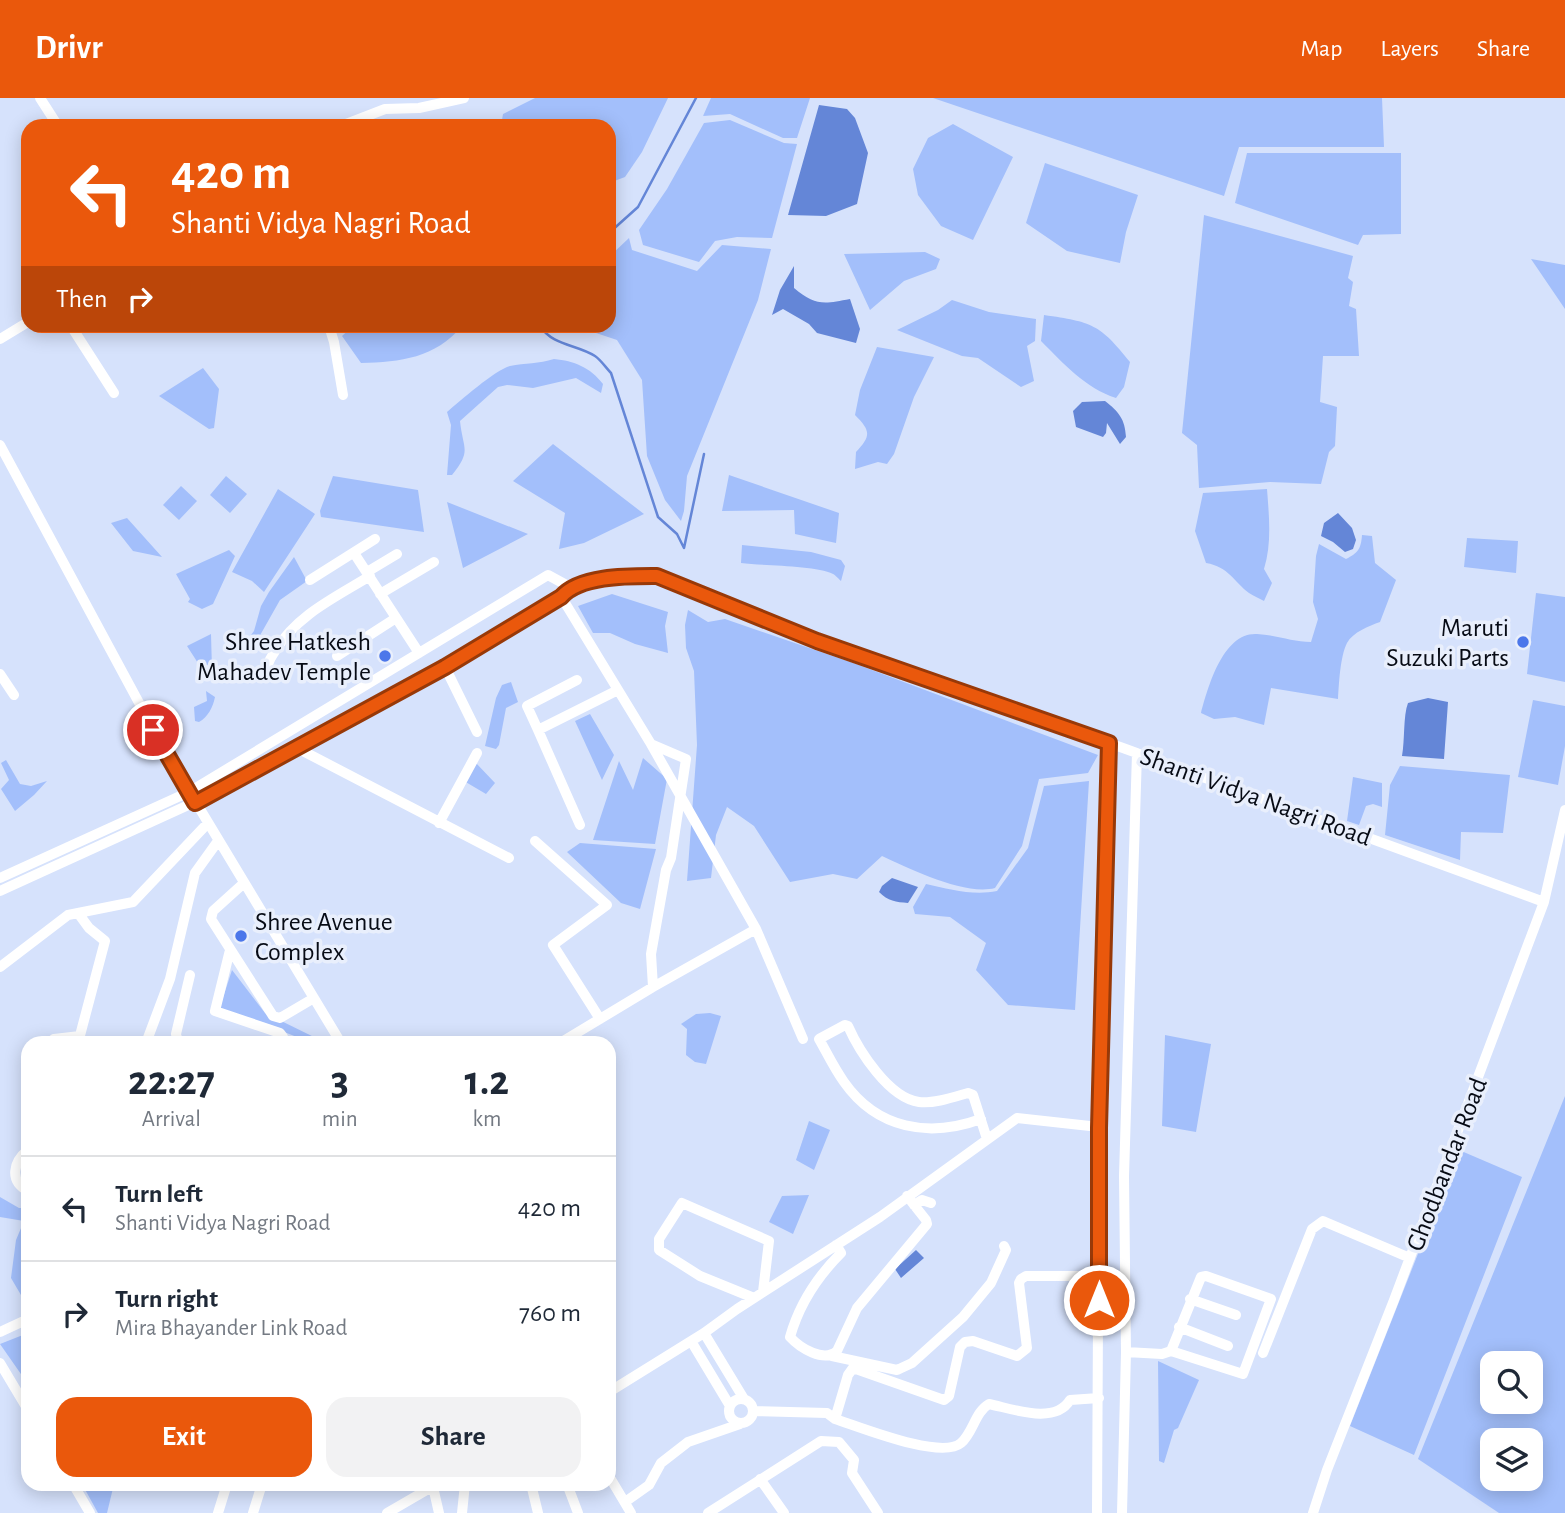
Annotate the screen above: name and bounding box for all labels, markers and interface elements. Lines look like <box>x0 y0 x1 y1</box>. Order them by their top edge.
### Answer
text: Drivr <box>35 32 103 65</box>
text: Map <box>1300 37 1342 61</box>
text: Layers <box>1380 37 1439 61</box>
text: Share <box>1477 37 1530 61</box>
icon: left <box>56 147 147 238</box>
text: 420 m <box>171 149 291 198</box>
text: Shanti Vidya Nagri Road <box>171 207 471 239</box>
icon: right <box>121 280 159 318</box>
text: Then <box>56 286 107 312</box>
place label: Maruti Suzuki Parts <box>1386 615 1509 671</box>
place label: Shree Hatkesh Mahadev Temple <box>197 629 371 685</box>
marker: Maruti Suzuki Parts <box>1515 634 1531 650</box>
marker: Shree Hatkesh Mahadev Temple <box>377 648 393 664</box>
pin <box>123 700 183 760</box>
icon: arrive <box>134 711 172 749</box>
street label: Shanti Vidya Nagri Road <box>1137 743 1375 851</box>
place label: Shree Avenue Complex <box>255 909 393 965</box>
marker: Shree Avenue Complex <box>233 928 249 944</box>
text: 22:27 <box>128 1060 215 1102</box>
text: 3 <box>331 1060 349 1102</box>
text: 1.2 <box>465 1060 509 1102</box>
street label: Ghodbandar Road <box>1402 1074 1492 1255</box>
text: Arrival <box>142 1108 201 1131</box>
text: min <box>322 1108 358 1131</box>
text: km <box>472 1108 501 1131</box>
text: Turn left <box>115 1181 203 1207</box>
icon: left <box>56 1190 94 1228</box>
text: 420 m <box>518 1195 581 1221</box>
text: Shanti Vidya Nagri Road <box>115 1212 330 1235</box>
position arrow <box>1062 1263 1136 1337</box>
text: Turn right <box>115 1286 218 1312</box>
icon: right <box>56 1295 94 1333</box>
text: 760 m <box>519 1300 581 1326</box>
text: Mira Bhayander Link Road <box>115 1317 347 1340</box>
map controls <box>1480 1351 1543 1491</box>
button: search <box>1480 1351 1543 1414</box>
button: Exit <box>56 1397 312 1477</box>
button: Share <box>326 1397 581 1477</box>
button: layers <box>1480 1428 1543 1491</box>

